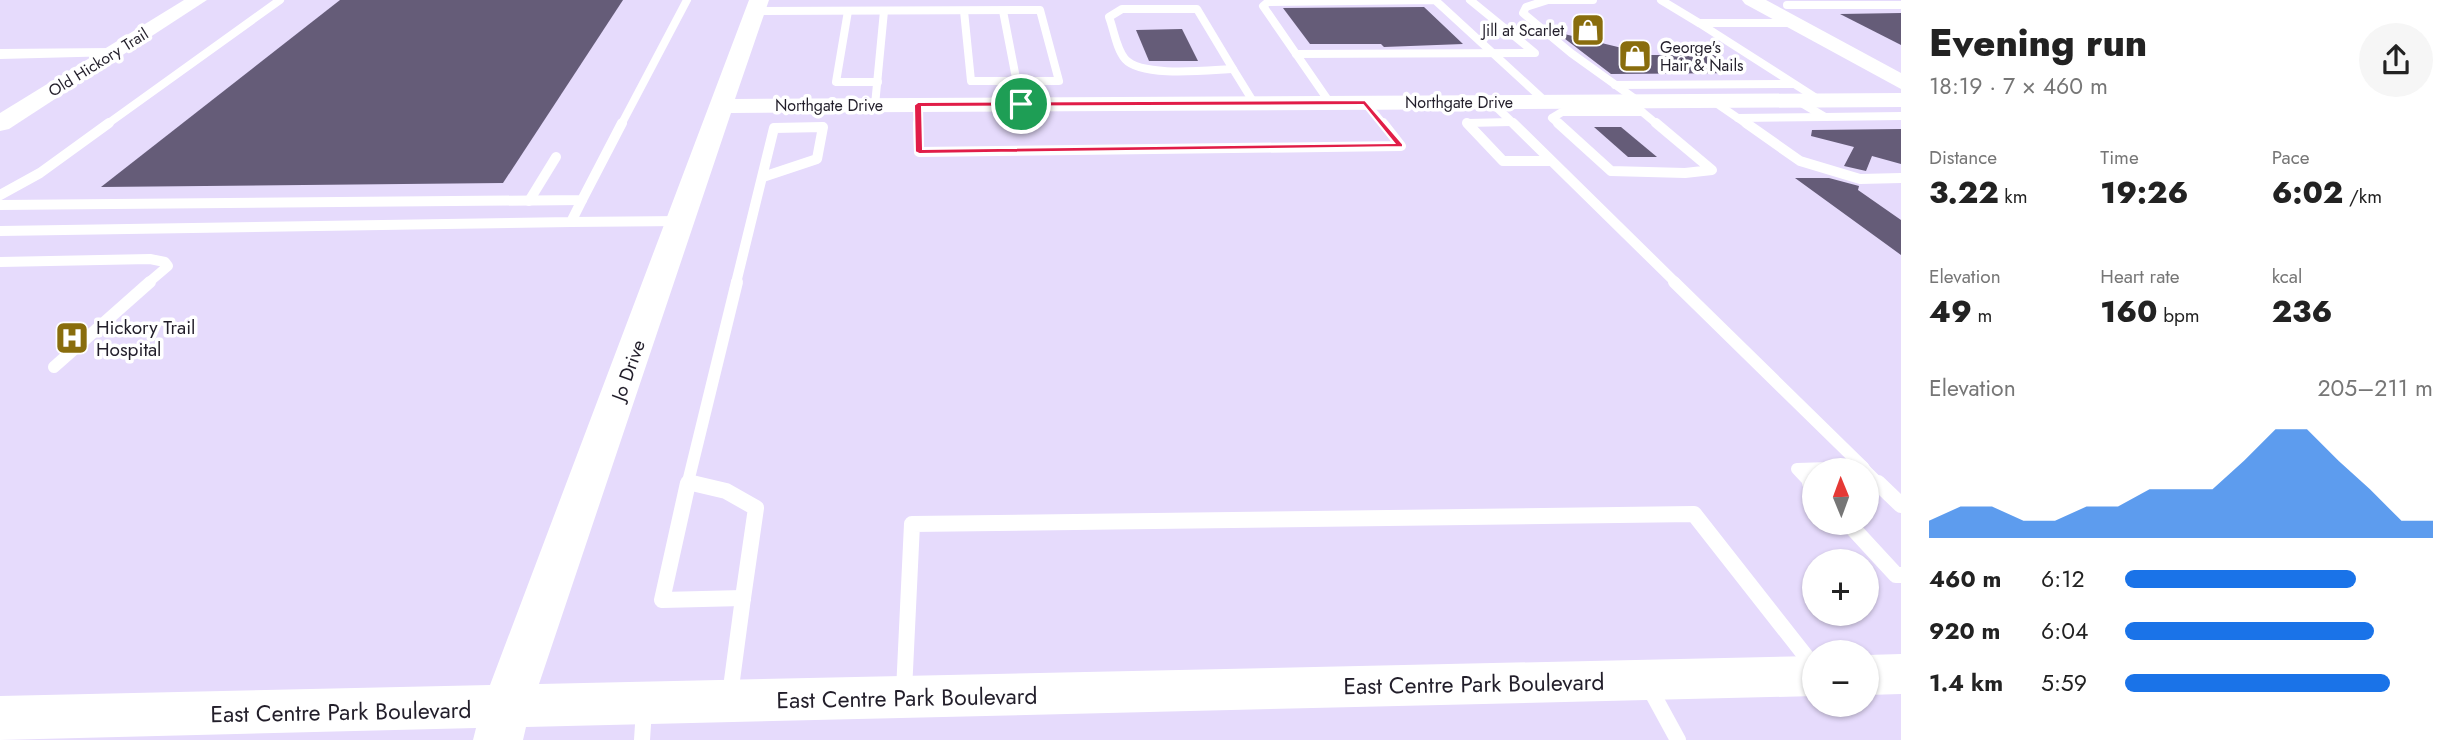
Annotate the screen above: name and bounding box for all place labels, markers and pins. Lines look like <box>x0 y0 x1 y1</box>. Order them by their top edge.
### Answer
shop icon: Jill at Scarlet <box>1569 11 1607 49</box>
place label: Jill at Scarlet <box>1480 19 1564 42</box>
place label: George's Hair & Nails <box>1660 36 1744 77</box>
shop icon: George's Hair & Nails <box>1616 37 1654 75</box>
pin <box>991 74 1051 134</box>
place label: Hickory Trail Hospital <box>96 314 195 363</box>
hospital icon: Hickory Trail Hospital <box>53 319 91 357</box>

